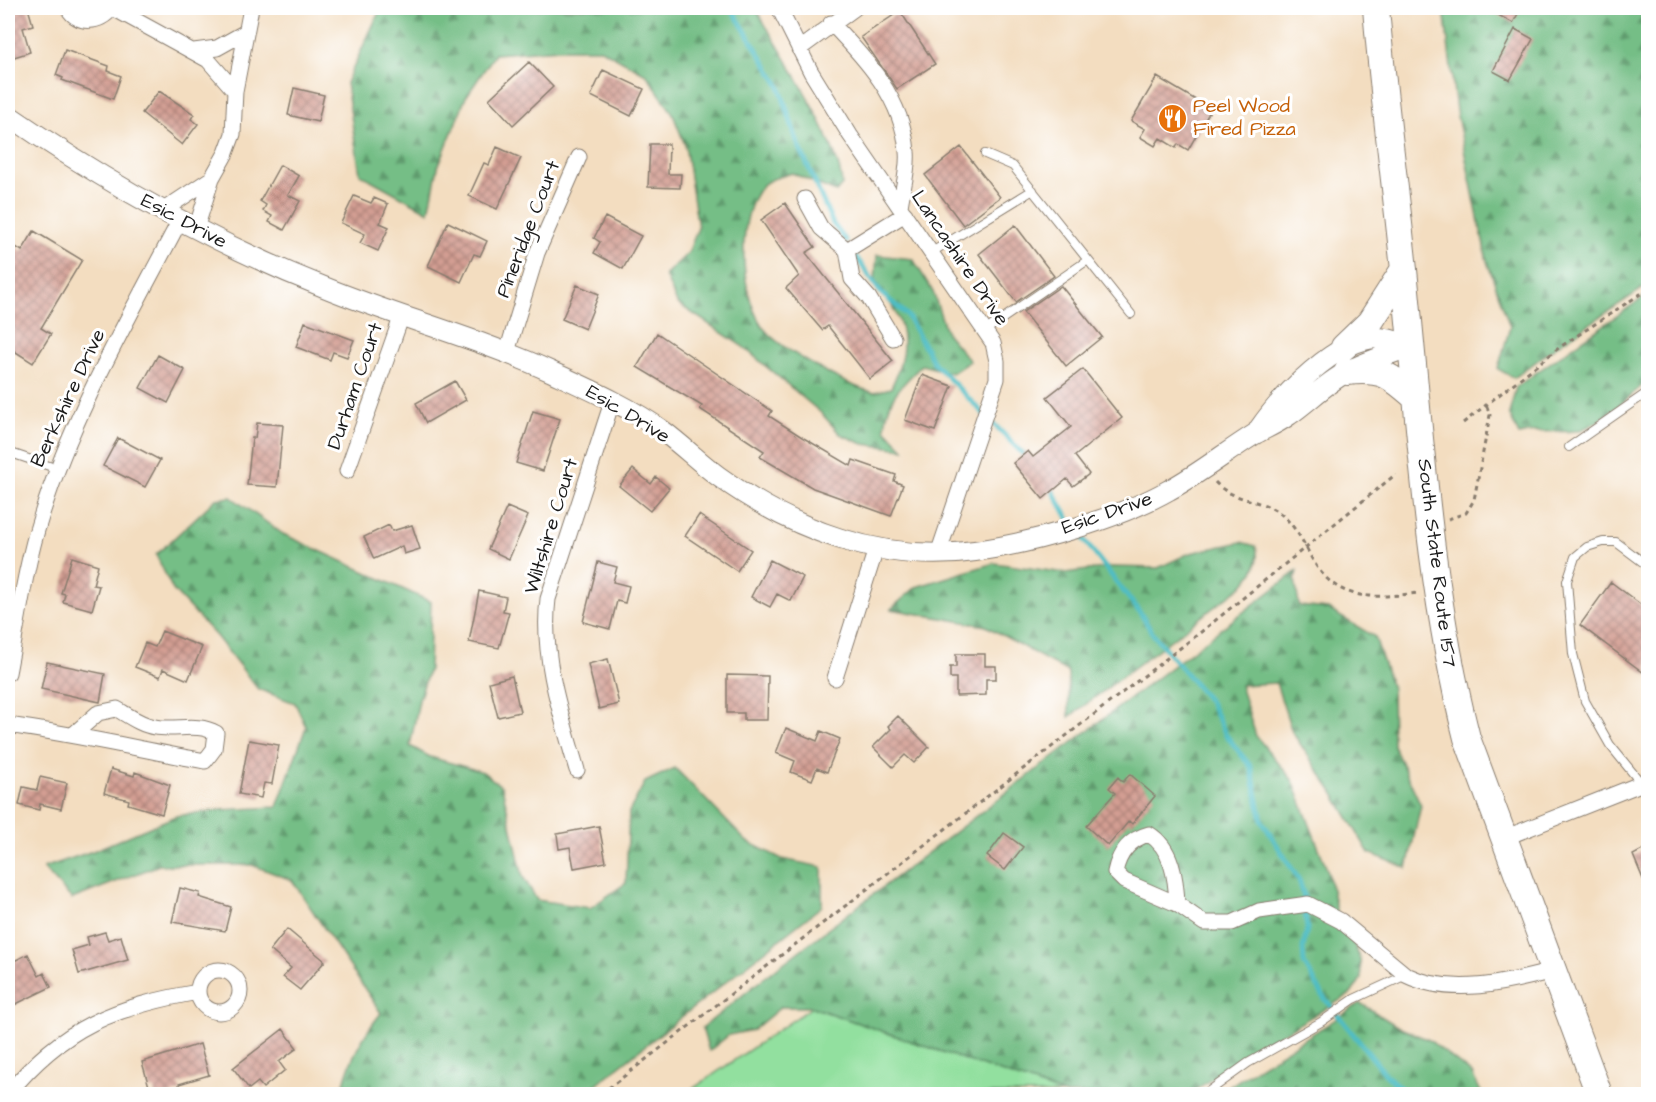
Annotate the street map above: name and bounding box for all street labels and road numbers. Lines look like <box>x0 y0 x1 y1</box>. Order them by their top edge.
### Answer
street label: Pineridge Court <box>489 156 568 302</box>
street label: Lancashire Drive <box>904 185 1016 331</box>
street label: Esic Drive <box>136 187 232 255</box>
street label: Durham Court <box>320 319 390 453</box>
street label: Berkshire Drive <box>24 324 112 472</box>
street label: Esic Drive <box>581 378 676 450</box>
street label: Wiltshire Court <box>517 455 585 597</box>
street label: South State Route 157 <box>1410 457 1464 669</box>
street label: Esic Drive <box>1058 484 1156 542</box>

